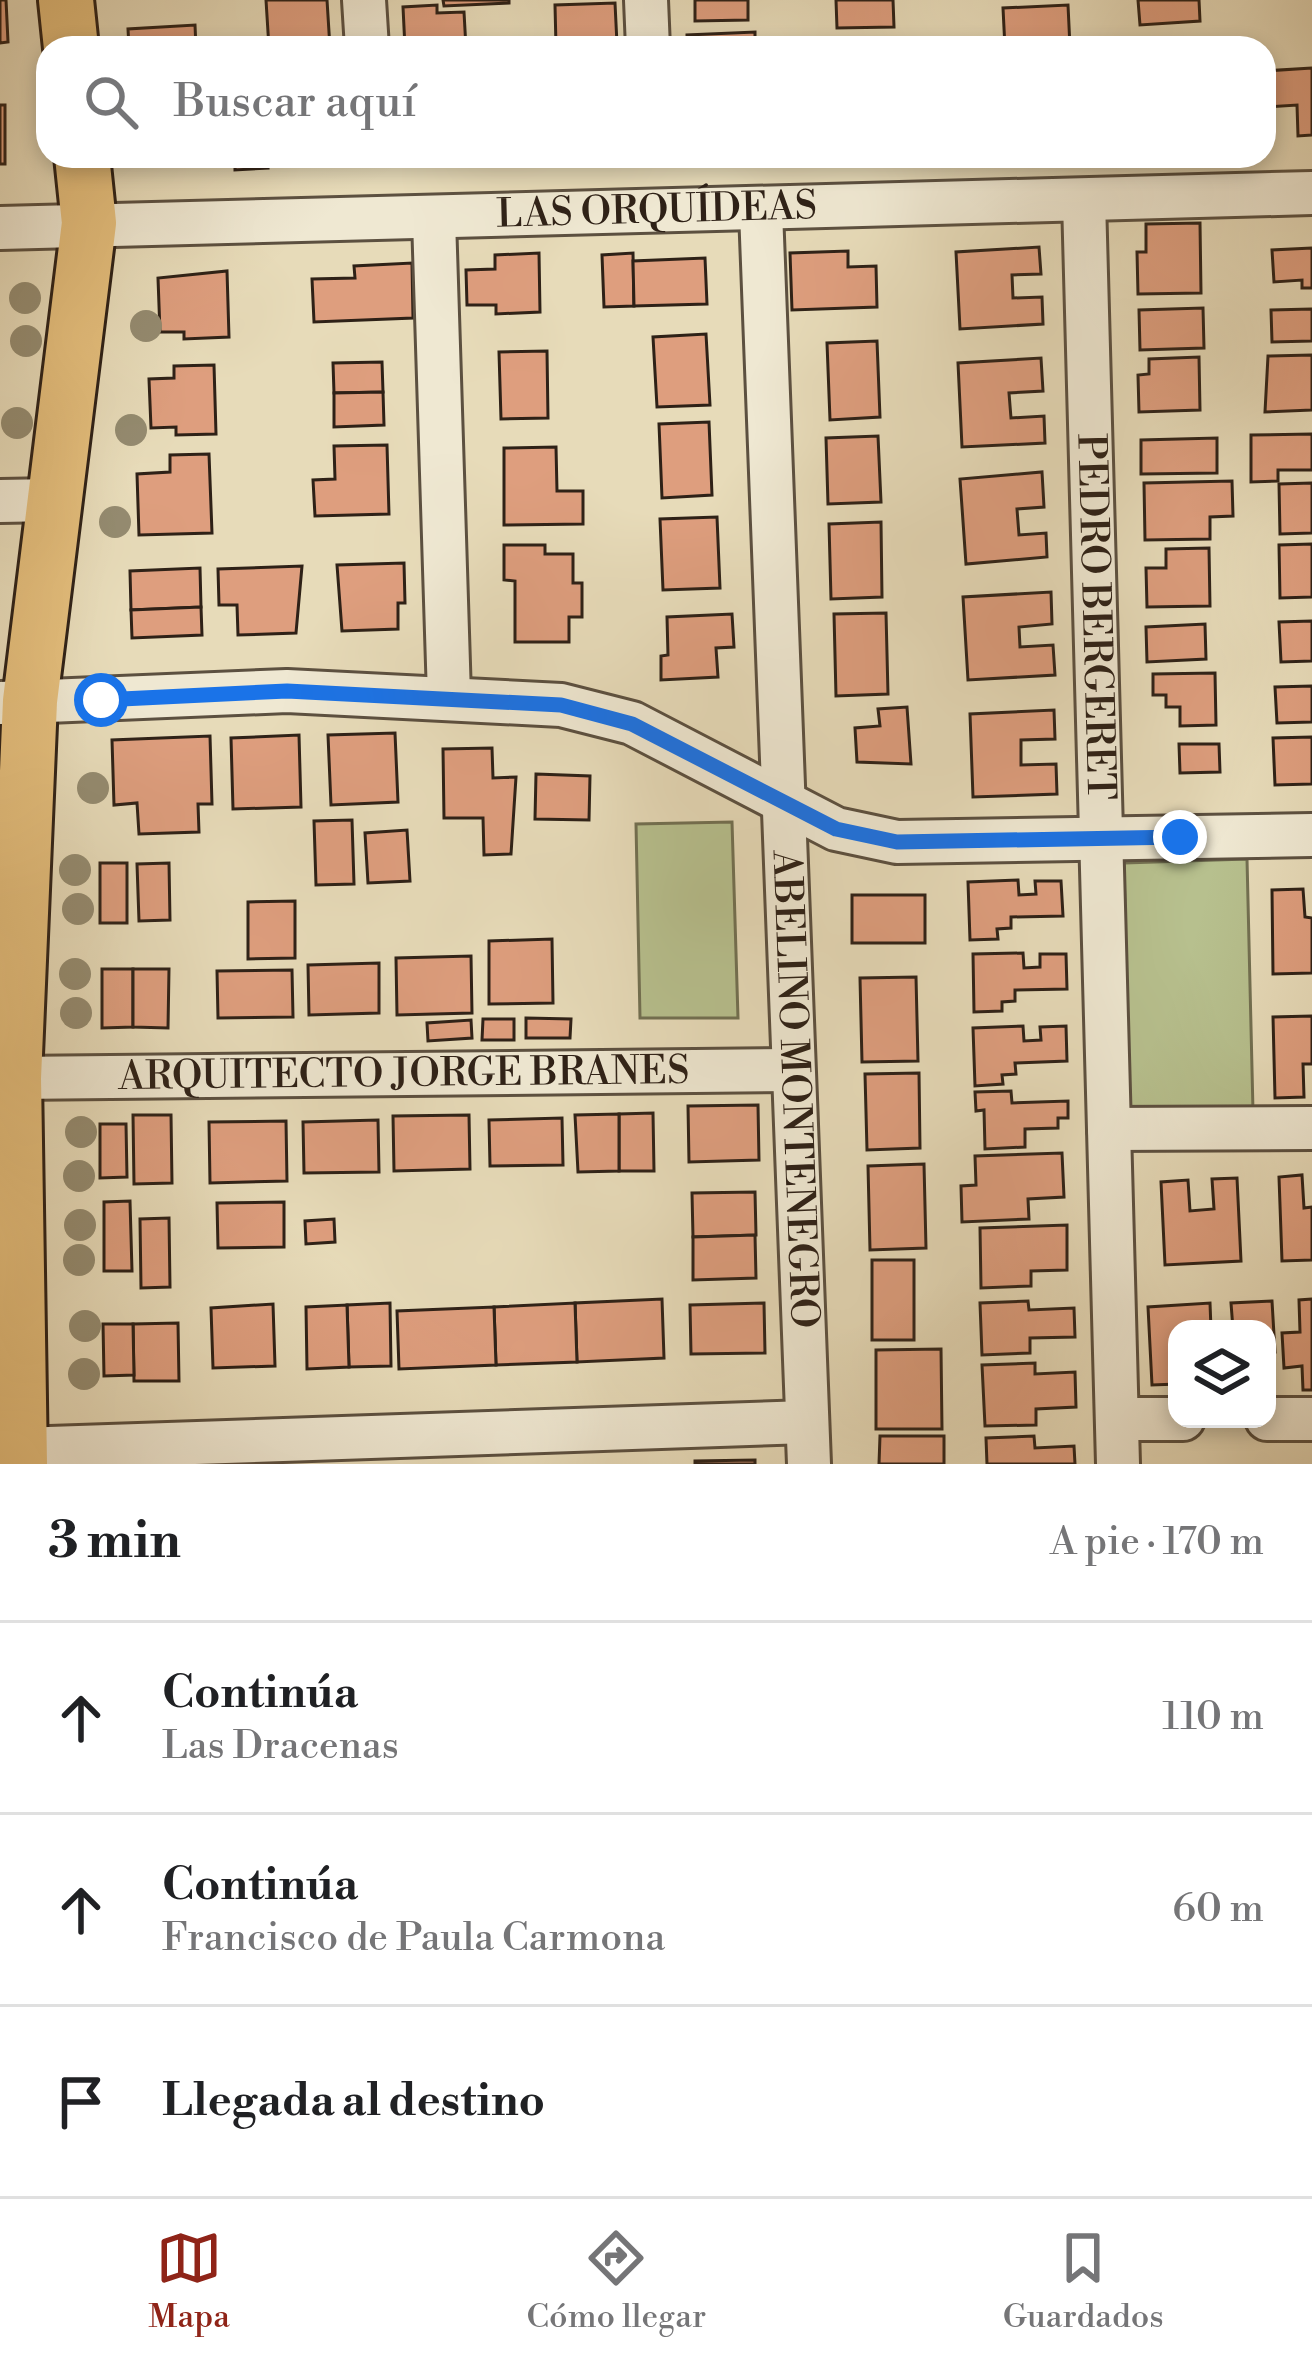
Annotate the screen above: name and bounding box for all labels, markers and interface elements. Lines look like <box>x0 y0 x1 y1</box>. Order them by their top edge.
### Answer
search box <box>36 36 1276 168</box>
icon: search <box>78 69 144 135</box>
text: Buscar aquí <box>174 74 416 131</box>
street label: LAS ORQUÍDEAS <box>496 182 818 239</box>
street label: PEDRO BERGERET <box>1066 433 1125 801</box>
route start <box>74 673 128 727</box>
route end <box>1153 810 1207 864</box>
street label: ABELINO MONTENEGRO <box>761 848 828 1329</box>
street label: ARQUITECTO JORGE BRANES <box>117 1047 690 1101</box>
map controls <box>1168 1320 1276 1428</box>
button: layers <box>1168 1320 1276 1428</box>
text: 3 min <box>48 1510 181 1574</box>
text: A pie · 170 m <box>1050 1518 1264 1567</box>
text: Continúa <box>162 1665 358 1722</box>
icon: ahead <box>48 1685 114 1751</box>
text: 110 m <box>1162 1693 1264 1742</box>
text: Las Dracenas <box>162 1722 399 1771</box>
text: Continúa <box>162 1857 358 1914</box>
icon: ahead <box>48 1877 114 1943</box>
text: 60 m <box>1172 1885 1264 1934</box>
text: Francisco de Paula Carmona <box>162 1914 665 1963</box>
icon: arrive <box>48 2069 114 2135</box>
text: Llegada al destino <box>162 2073 545 2130</box>
tab: Mapa <box>148 2225 230 2338</box>
tab: Cómo llegar <box>526 2225 706 2338</box>
tab: Guardados <box>1003 2225 1164 2338</box>

